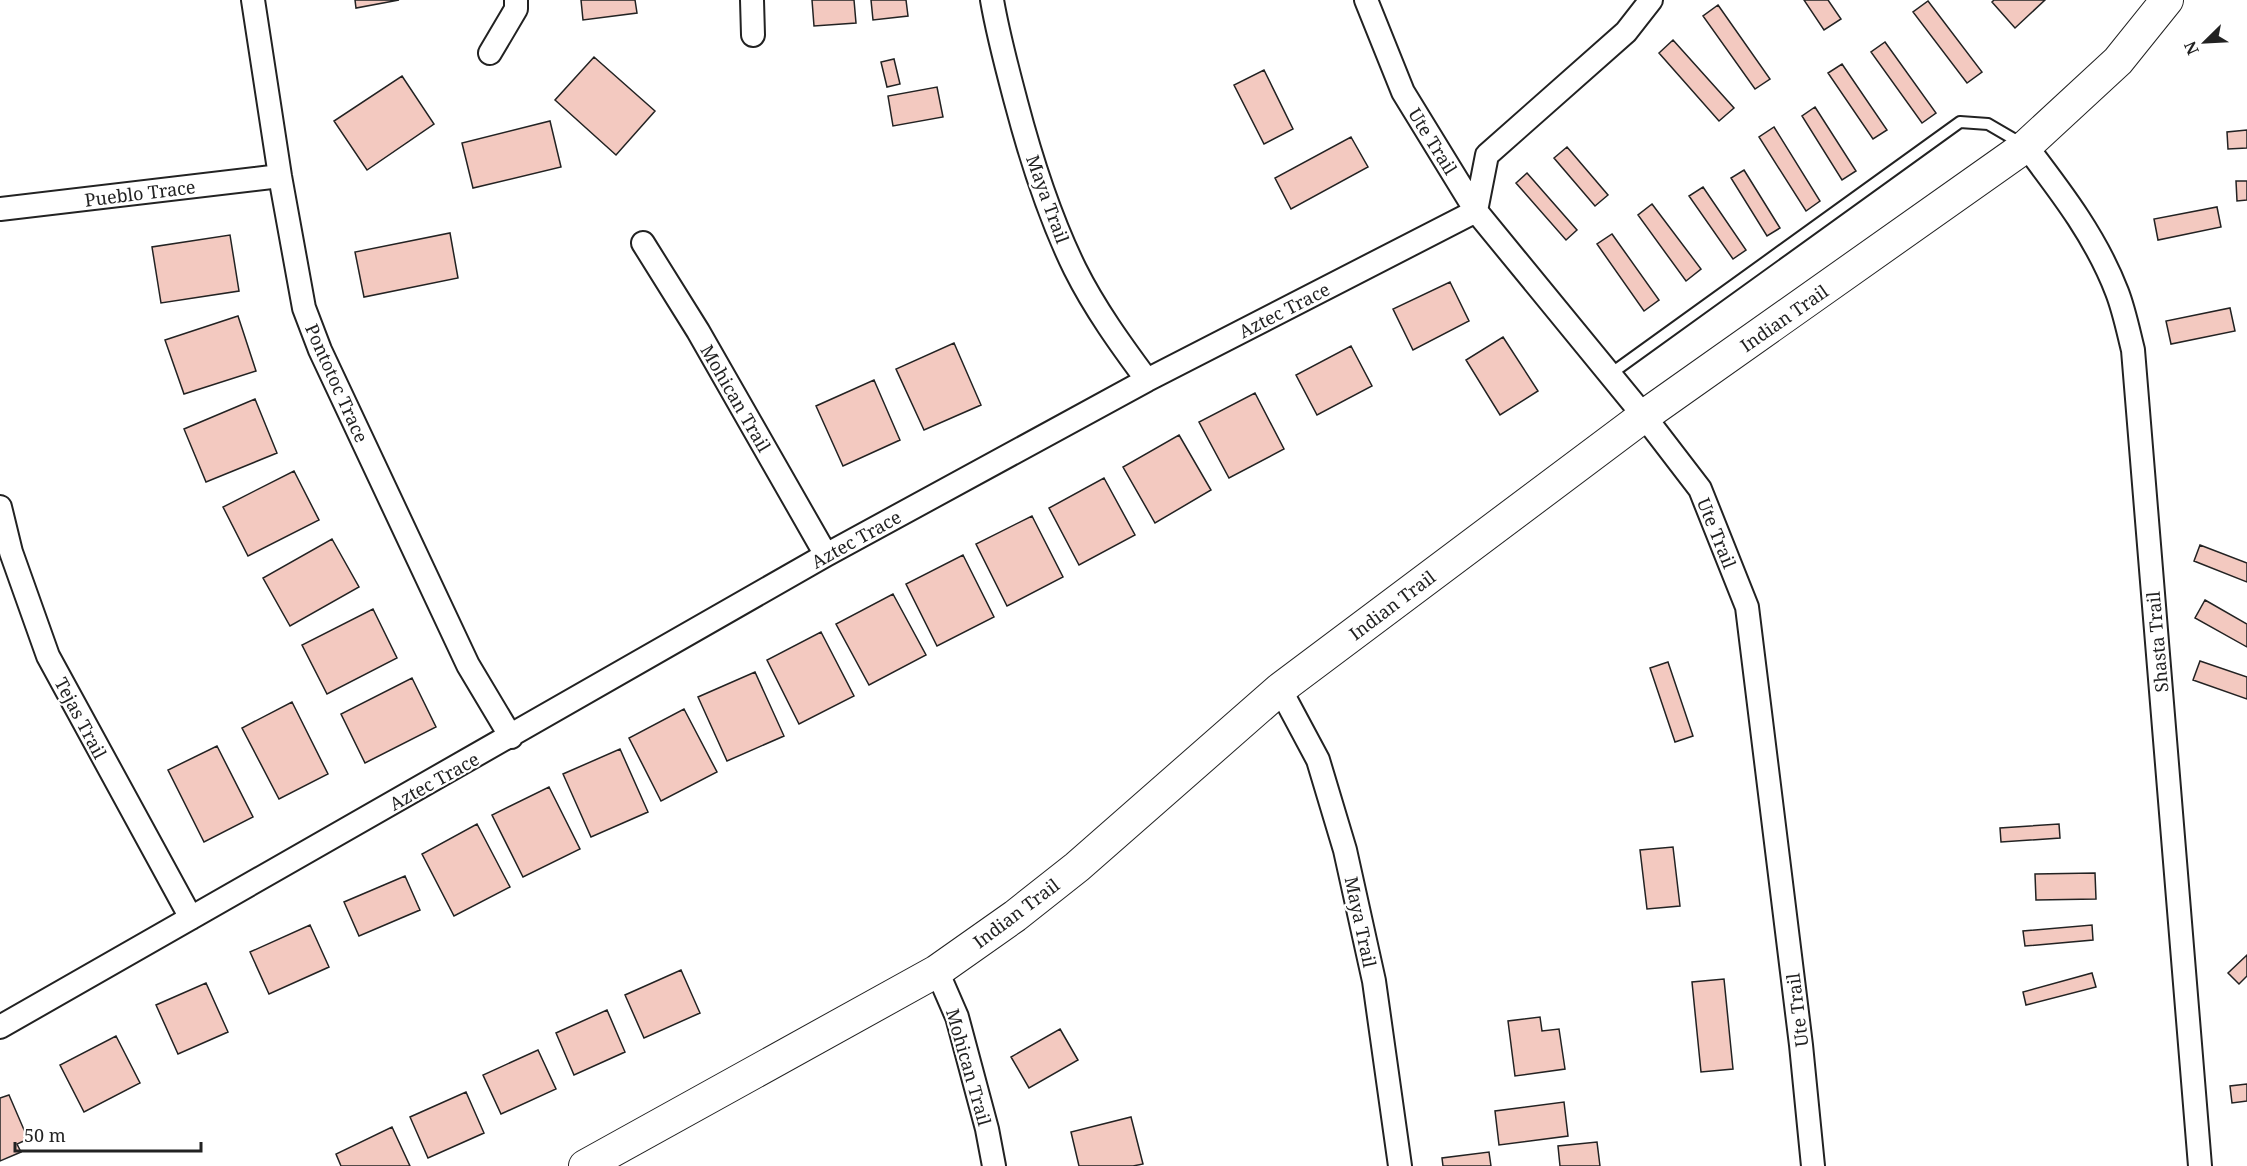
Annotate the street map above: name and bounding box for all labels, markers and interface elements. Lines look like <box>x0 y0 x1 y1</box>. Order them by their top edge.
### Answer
north arrow <box>2175 12 2235 72</box>
text: N <box>2179 38 2204 58</box>
street label: Ute Trail <box>1403 103 1463 179</box>
street label: Maya Trail <box>1021 152 1075 247</box>
street label: Pueblo Trace <box>83 174 197 212</box>
street label: Aztec Trace <box>1234 277 1334 343</box>
street label: Indian Trail <box>1735 279 1833 357</box>
street label: Pontotoc Trace <box>300 320 374 446</box>
street label: Mohican Trail <box>696 340 777 456</box>
street label: Ute Trail <box>1692 494 1742 572</box>
street label: Aztec Trace <box>807 504 905 574</box>
street label: Indian Trail <box>1344 564 1440 645</box>
street label: Shasta Trail <box>2141 590 2173 693</box>
street label: Tejas Trail <box>50 673 113 763</box>
street label: Aztec Trace <box>385 746 483 816</box>
street label: Indian Trail <box>968 872 1064 953</box>
street label: Maya Trail <box>1340 874 1382 970</box>
street label: Ute Trail <box>1781 971 1813 1048</box>
street label: Mohican Trail <box>941 1006 997 1129</box>
scale bar <box>15 1115 201 1153</box>
text: 50 m <box>24 1123 66 1147</box>

